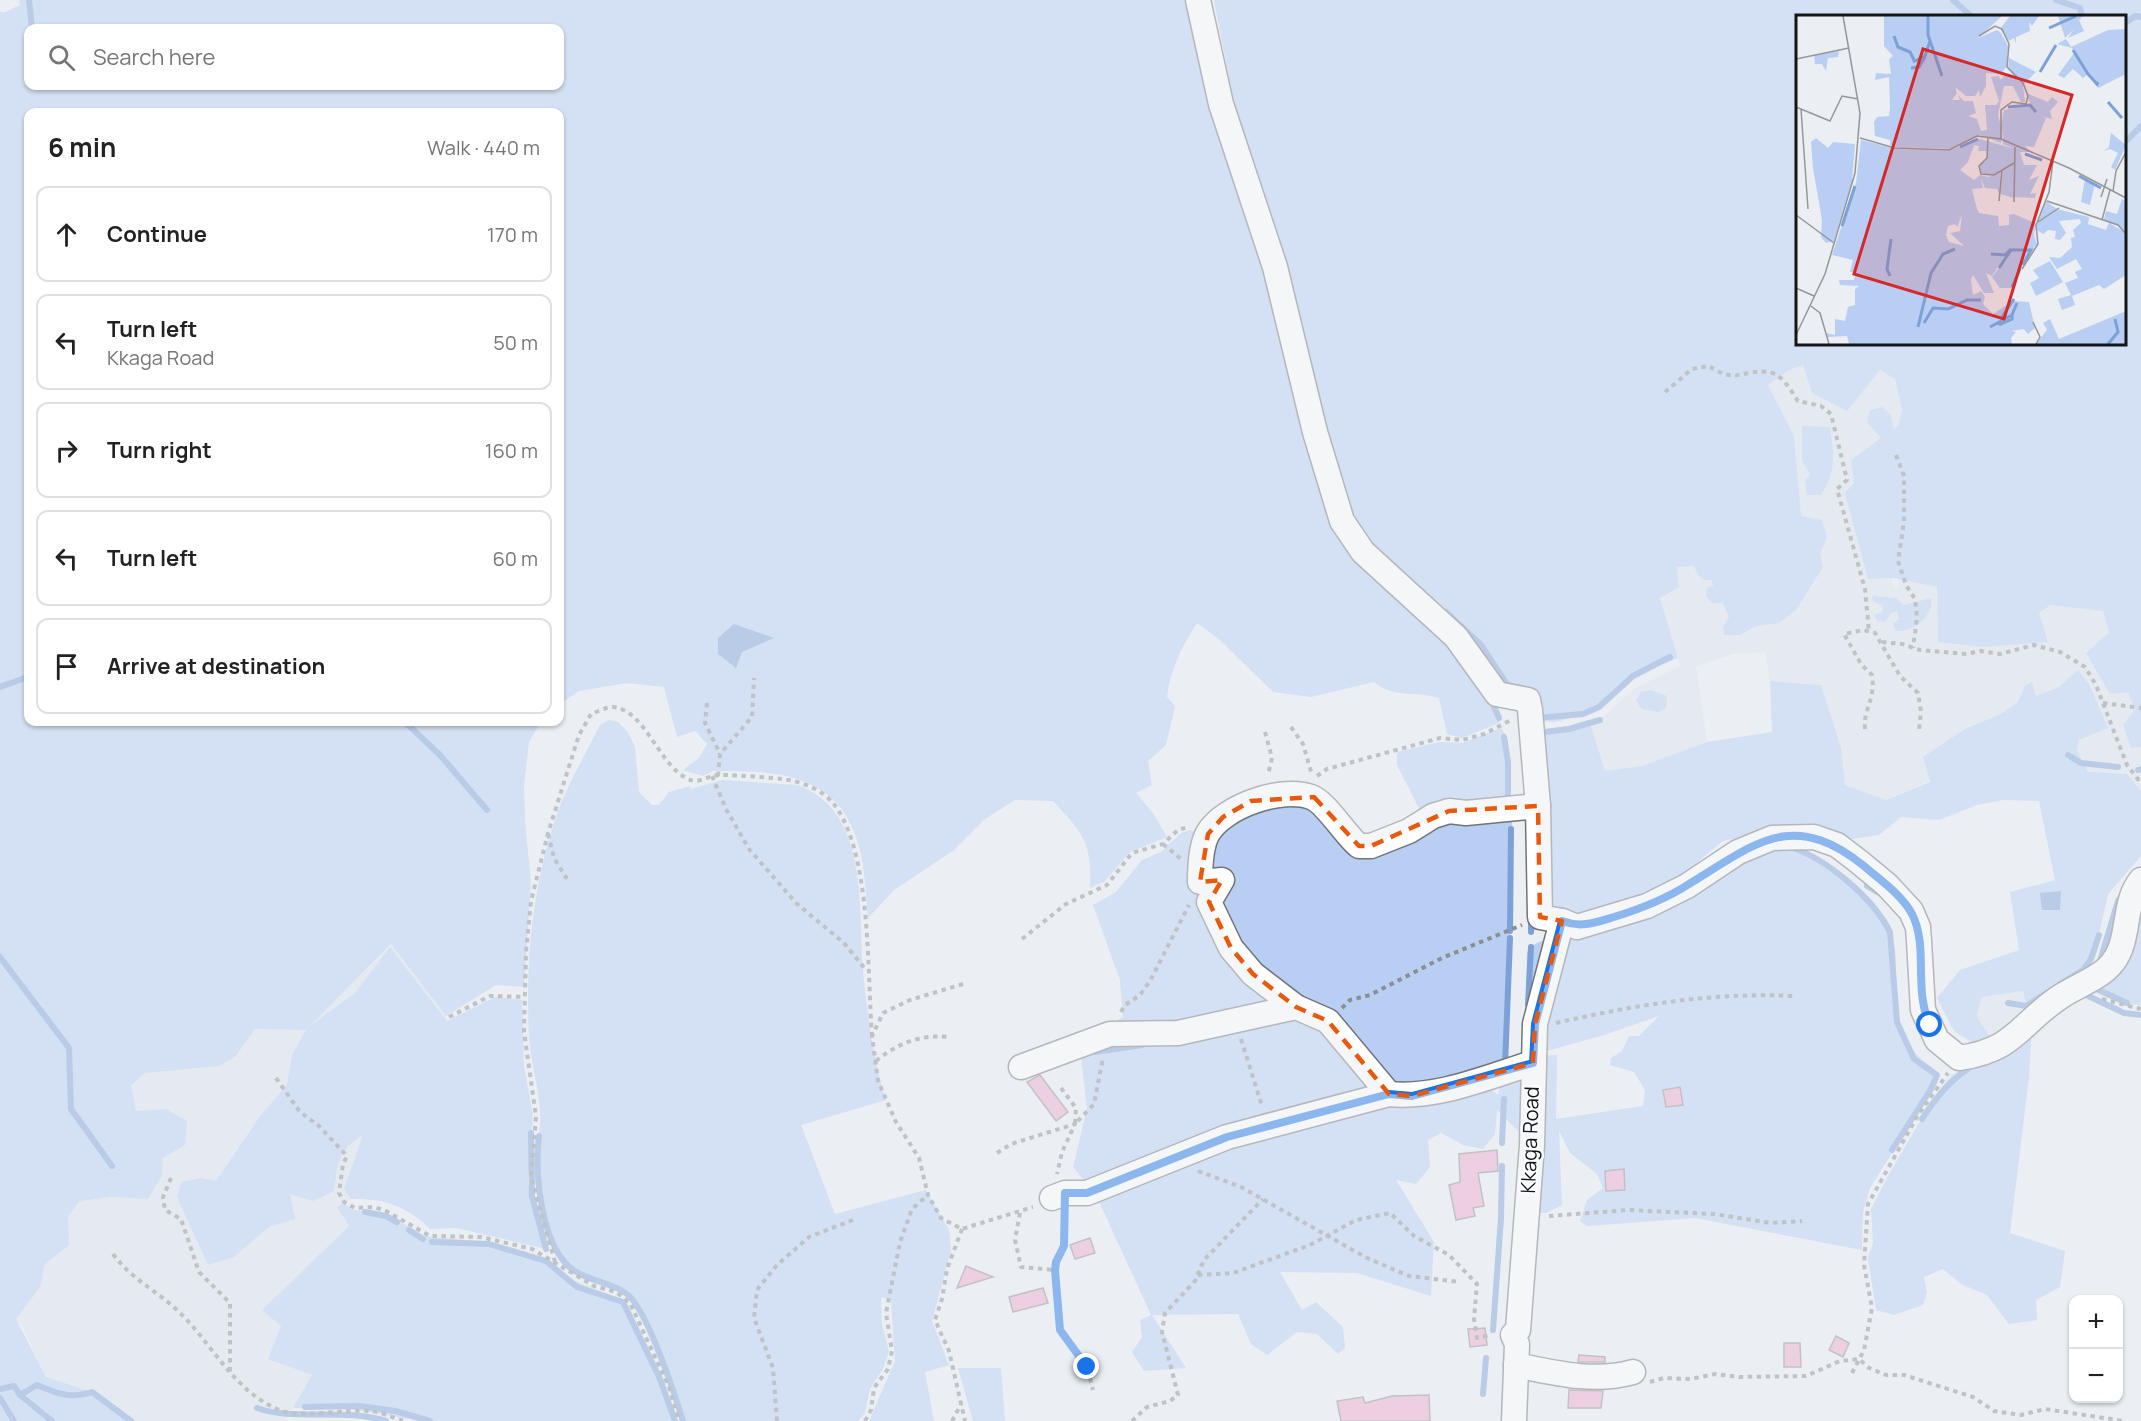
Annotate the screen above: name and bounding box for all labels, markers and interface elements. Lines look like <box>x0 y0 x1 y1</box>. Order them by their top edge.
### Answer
inset map <box>1796 15 2126 345</box>
search box <box>24 24 564 90</box>
icon: search <box>45 41 78 74</box>
text: Search here <box>93 42 215 72</box>
text: 6 min <box>48 129 116 165</box>
text: Walk · 440 m <box>427 134 540 161</box>
icon: ahead <box>50 218 83 251</box>
text: Continue <box>107 219 207 249</box>
text: 170 m <box>487 221 538 248</box>
text: Turn left <box>107 314 197 344</box>
icon: left <box>50 326 83 359</box>
text: 50 m <box>493 329 538 356</box>
text: Kkaga Road <box>107 344 214 371</box>
icon: right <box>50 434 83 467</box>
text: Turn right <box>107 435 212 465</box>
text: 160 m <box>485 437 538 464</box>
icon: left <box>50 542 83 575</box>
text: Turn left <box>107 543 197 573</box>
text: 60 m <box>492 545 538 572</box>
icon: arrive <box>50 650 83 683</box>
text: Arrive at destination <box>107 651 325 681</box>
route start <box>1916 1011 1942 1037</box>
street label: Kkaga Road <box>1514 1086 1545 1194</box>
map controls <box>2069 1295 2123 1403</box>
button: + <box>2069 1295 2123 1349</box>
button: − <box>2069 1349 2123 1403</box>
route end <box>1073 1353 1099 1379</box>

